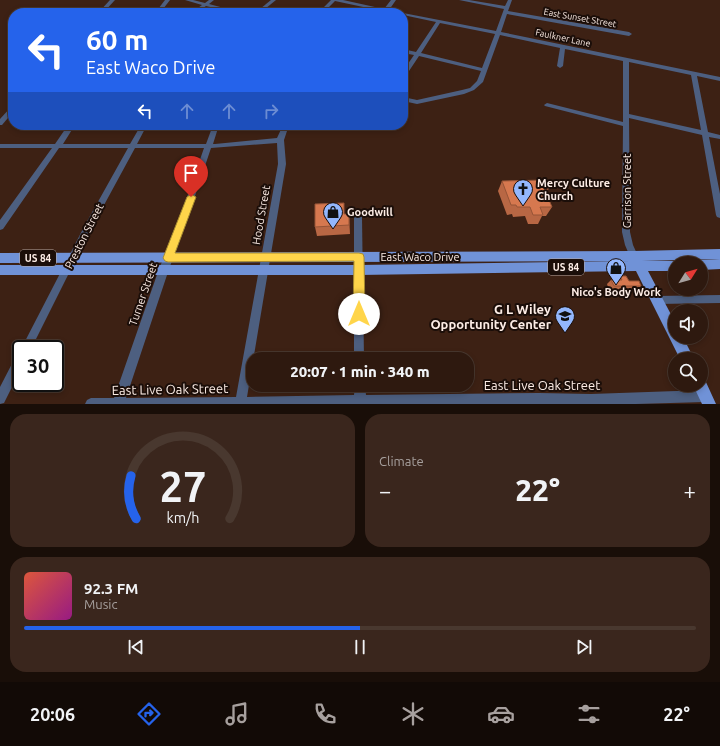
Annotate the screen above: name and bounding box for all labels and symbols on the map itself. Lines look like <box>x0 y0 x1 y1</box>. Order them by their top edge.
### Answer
street label: East Sunset Street <box>543 7 618 29</box>
street label: Faulkner Lane <box>535 27 591 49</box>
street label: Garrison Street <box>621 153 633 228</box>
pin <box>174 156 208 197</box>
place label: Mercy Culture Church <box>537 177 610 202</box>
church icon: Mercy Culture Church <box>512 178 534 206</box>
street label: Hood Street <box>250 184 272 246</box>
street label: Preston Street <box>62 201 106 271</box>
shop icon: Goodwill <box>322 201 344 229</box>
place label: Goodwill <box>347 206 393 218</box>
road number: US 84 <box>20 250 56 266</box>
street label: East Waco Drive <box>380 251 460 263</box>
north arrow <box>668 256 708 296</box>
shop icon: Nico's Body Work <box>605 257 627 285</box>
road number: US 84 <box>548 259 584 275</box>
street label: Turner Street <box>127 260 160 327</box>
place label: Nico's Body Work <box>571 286 662 298</box>
position arrow <box>338 293 380 335</box>
place label: G L Wiley Opportunity Center <box>430 302 552 331</box>
school or university icon: G L Wiley Opportunity Center <box>554 305 576 333</box>
speed limit sign: 30 <box>12 340 64 392</box>
street label: East Live Oak Street <box>484 378 600 392</box>
street label: East Live Oak Street <box>112 381 228 397</box>

